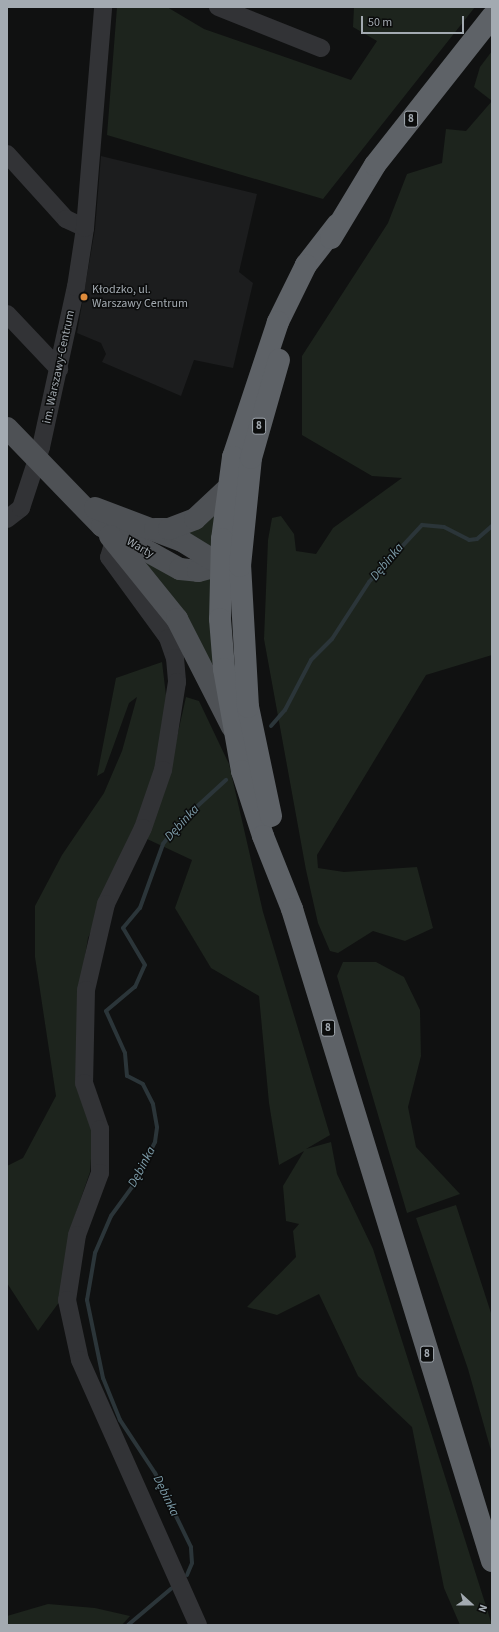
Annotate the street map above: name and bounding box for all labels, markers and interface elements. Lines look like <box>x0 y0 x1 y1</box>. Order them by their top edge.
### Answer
scale bar <box>363 8 466 34</box>
text: 50 m <box>368 14 392 31</box>
road number: 8 <box>404 110 418 128</box>
place label: Kłodzko, ul. Warszawy Centrum <box>92 283 188 311</box>
marker: Kłodzko, ul. Warszawy Centrum <box>79 292 89 302</box>
street label: im. Warszawy-Centrum <box>40 309 78 425</box>
road number: 8 <box>252 417 266 435</box>
street label: Warty <box>124 534 156 562</box>
water label: Dębinka <box>367 540 407 584</box>
water label: Dębinka <box>161 802 203 844</box>
road number: 8 <box>321 1019 335 1037</box>
water label: Dębinka <box>125 1144 159 1190</box>
road number: 8 <box>420 1345 434 1363</box>
water label: Dębinka <box>149 1473 183 1519</box>
north arrow <box>451 1584 491 1624</box>
text: N <box>474 1602 491 1615</box>

